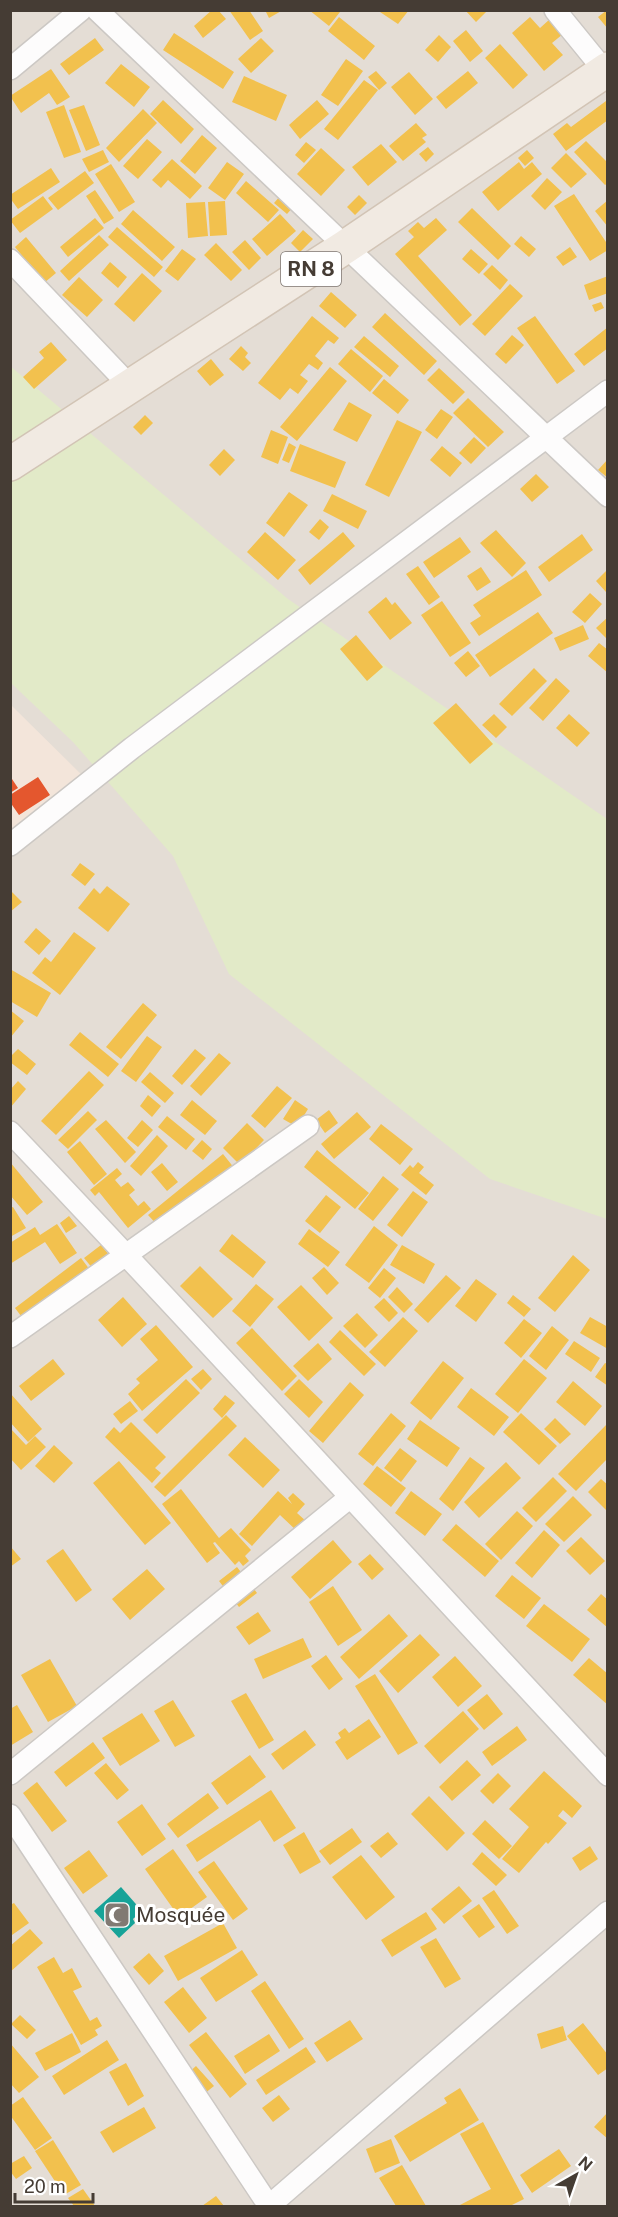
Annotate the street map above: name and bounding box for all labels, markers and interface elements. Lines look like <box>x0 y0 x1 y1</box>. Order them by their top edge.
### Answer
road number: RN 8 <box>281 252 341 286</box>
mosque icon: Mosquée <box>102 1900 132 1930</box>
place label: Mosquée <box>136 1902 225 1927</box>
north arrow <box>546 2145 606 2205</box>
text: N <box>574 2153 596 2175</box>
scale bar <box>15 2166 93 2204</box>
text: 20 m <box>24 2176 66 2197</box>

